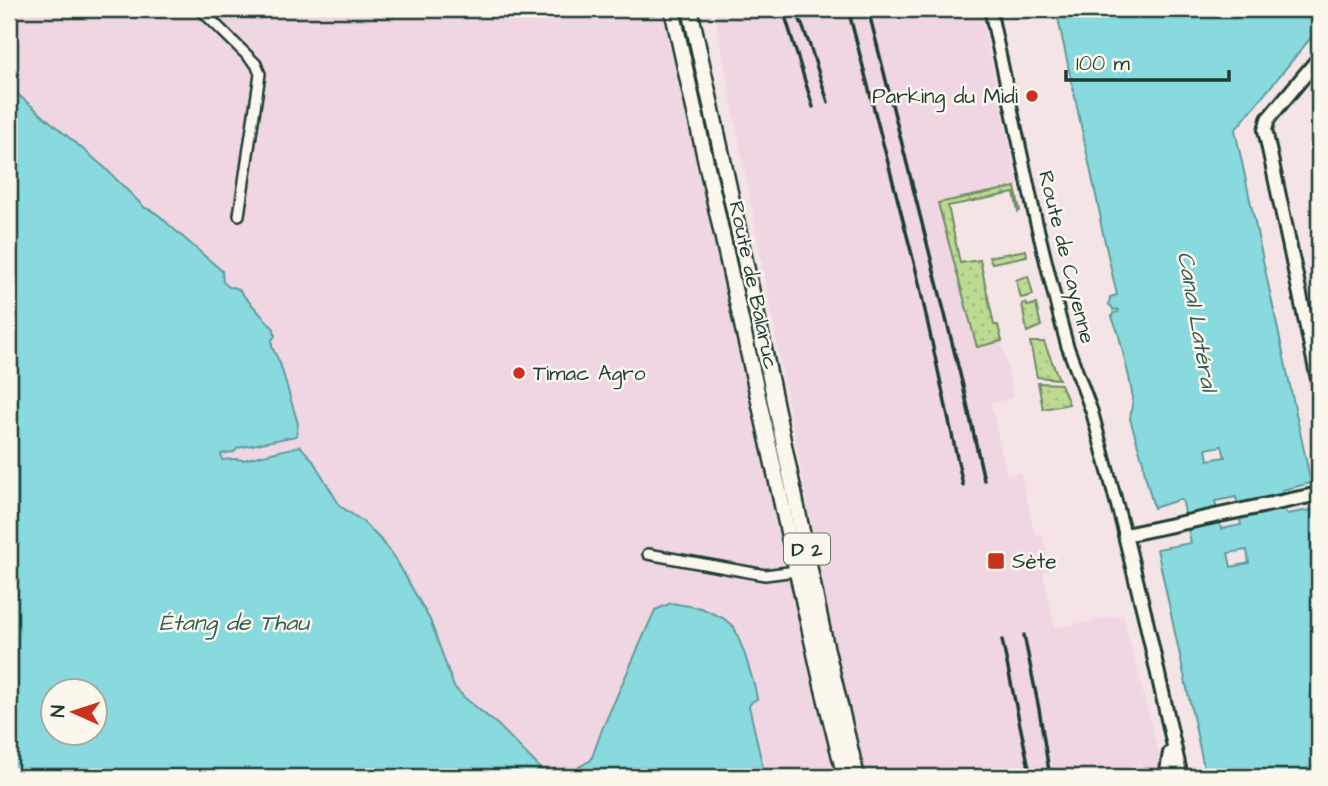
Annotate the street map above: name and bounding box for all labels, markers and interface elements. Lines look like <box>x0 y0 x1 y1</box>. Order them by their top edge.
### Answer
scale bar <box>1066 38 1228 82</box>
text: 100 m <box>1076 49 1131 78</box>
place label: Parking du Midi <box>872 82 1018 113</box>
marker: Parking du Midi <box>1024 88 1040 104</box>
street label: Route de Cayenne <box>1029 168 1102 347</box>
street label: Route de Balaruc <box>722 198 786 372</box>
water label: Canal Latéral <box>1169 249 1226 397</box>
place label: Timac Agro <box>533 359 646 390</box>
marker: Timac Agro <box>511 365 527 381</box>
road number: D 2 <box>784 534 830 564</box>
place label: Sète <box>1012 547 1057 576</box>
marker: Sète <box>986 551 1006 571</box>
water label: Étang de Thau <box>159 607 310 640</box>
north arrow <box>38 678 108 748</box>
text: N <box>45 704 72 718</box>

